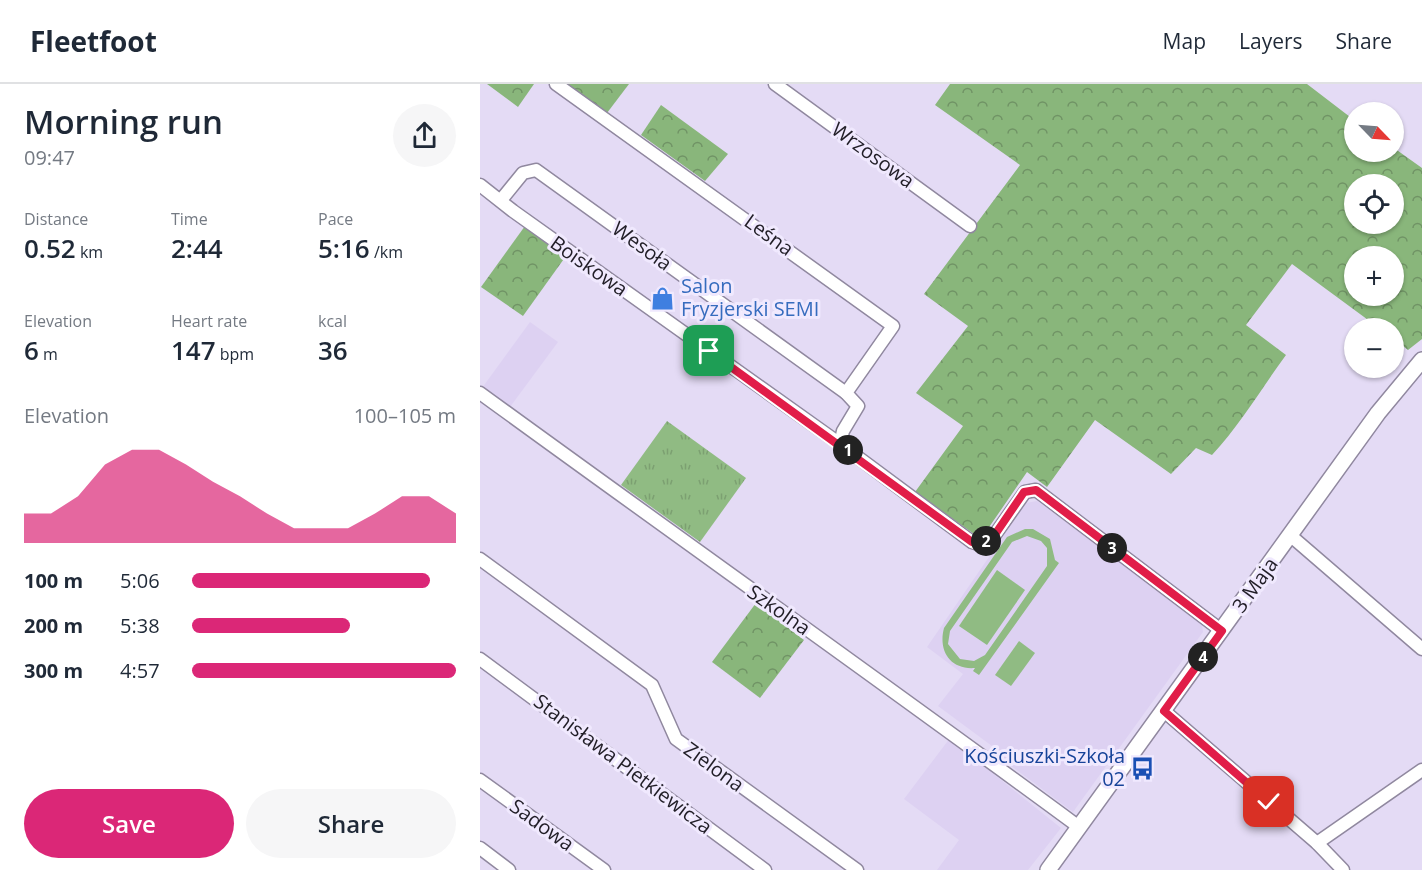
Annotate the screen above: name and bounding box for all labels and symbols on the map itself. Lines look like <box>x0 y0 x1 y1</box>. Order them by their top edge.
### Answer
north arrow <box>1344 102 1404 162</box>
street label: Wrzosowa <box>826 115 920 194</box>
street label: Leśna <box>739 208 799 262</box>
street label: Wesoła <box>607 215 678 276</box>
street label: Boiskowa <box>545 229 633 302</box>
place label: Salon Fryzjerski SEMI <box>681 272 819 322</box>
shop icon: Salon Fryzjerski SEMI <box>650 285 676 311</box>
pin <box>683 325 734 376</box>
pin: 1 <box>833 435 863 465</box>
pin: 2 <box>971 526 1001 556</box>
pin: 3 <box>1097 533 1127 563</box>
street label: 3 Maja <box>1225 552 1284 618</box>
street label: Szkolna <box>742 578 816 641</box>
pin: 4 <box>1188 642 1218 672</box>
street label: Stanisława Pietkiewicza <box>529 688 718 840</box>
street label: Zielona <box>679 736 750 798</box>
place label: Kościuszki-Szkoła 02 <box>964 742 1125 792</box>
bus stop icon: Kościuszki-Szkoła 02 <box>1130 755 1156 781</box>
pin <box>1243 776 1294 827</box>
street label: Sadowa <box>505 792 580 857</box>

